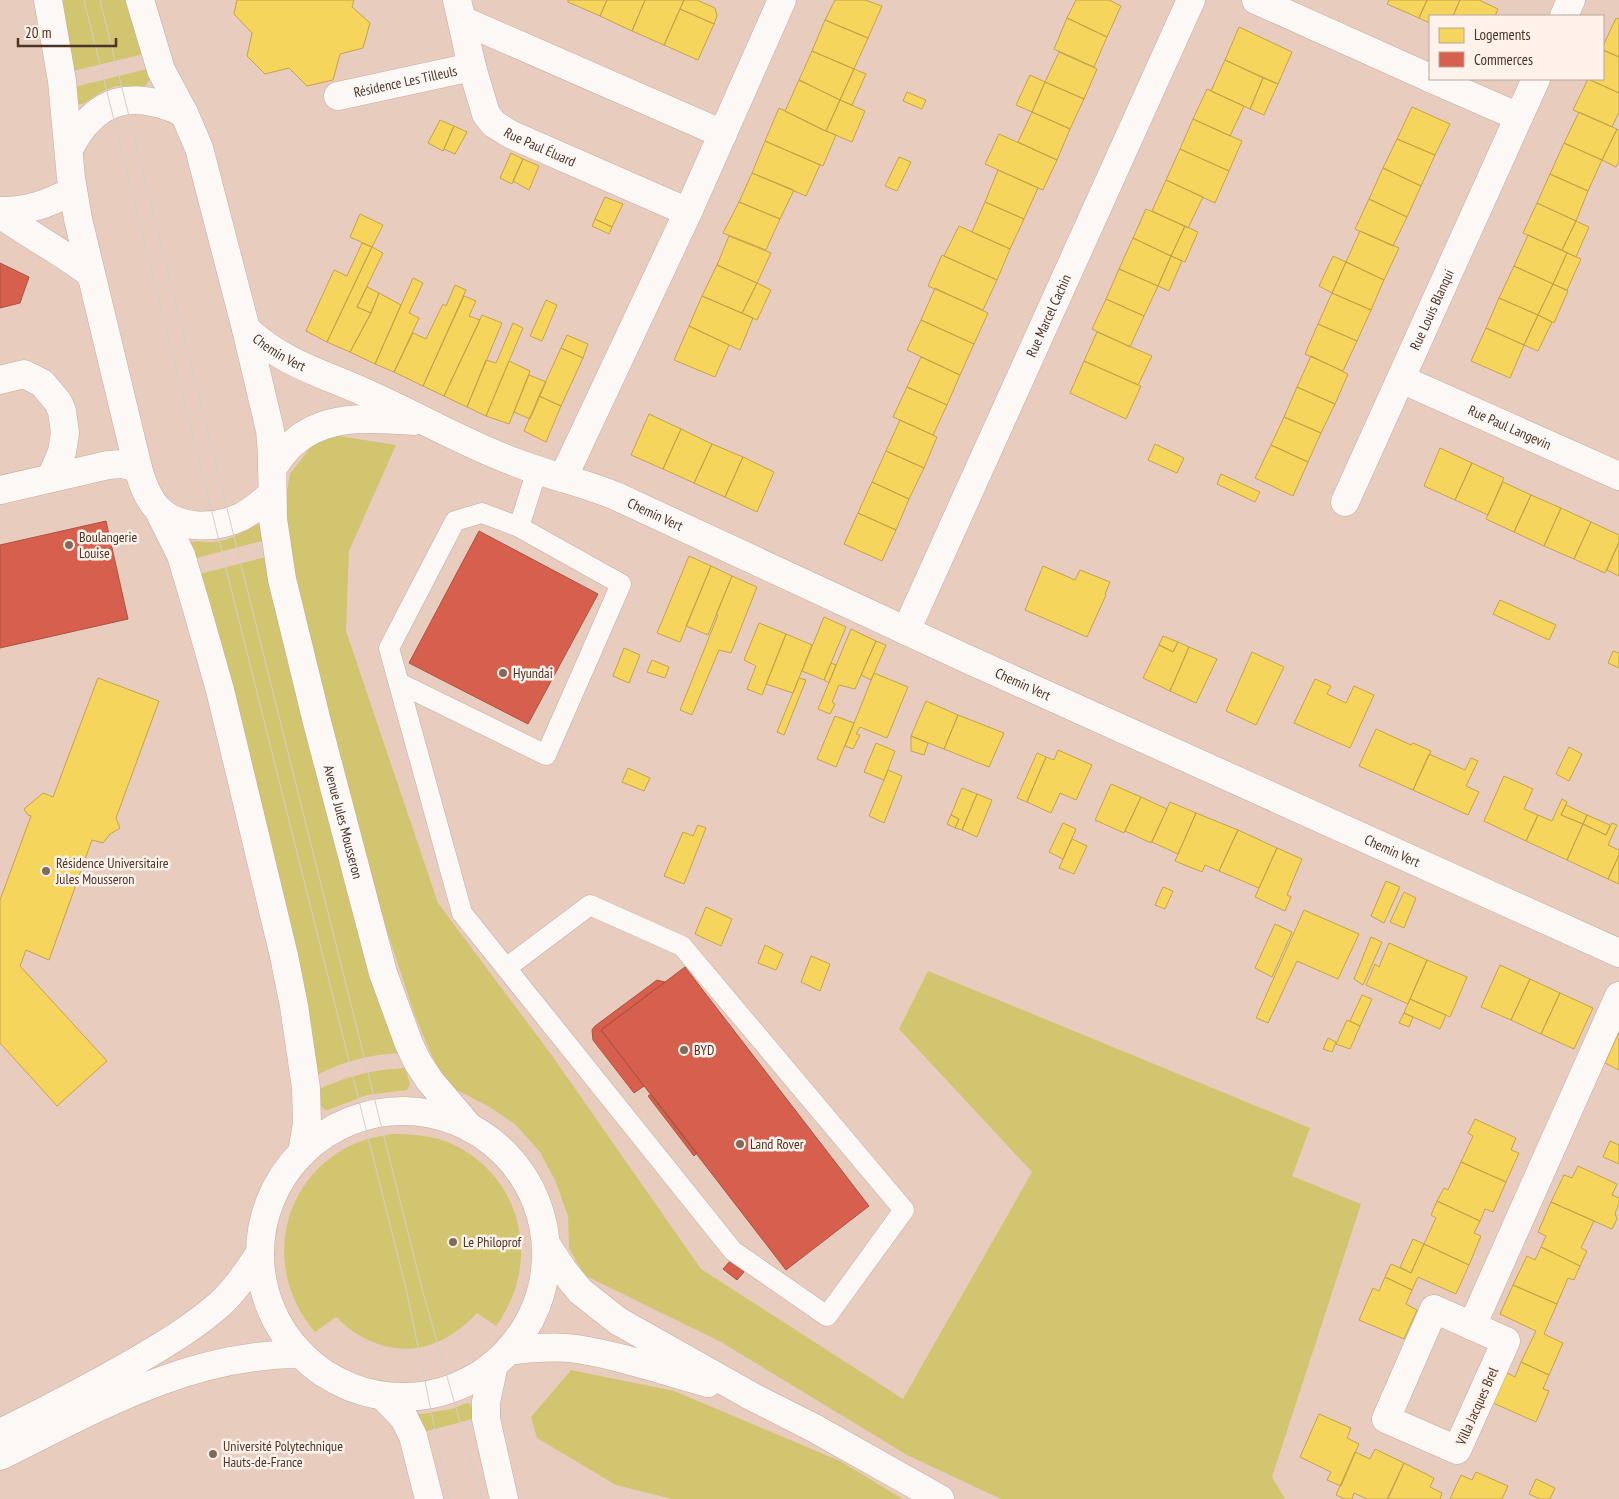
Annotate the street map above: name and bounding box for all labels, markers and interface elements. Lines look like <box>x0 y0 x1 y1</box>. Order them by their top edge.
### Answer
scale bar <box>18 15 115 47</box>
legend <box>1429 15 1604 80</box>
text: 20 m <box>25 23 51 42</box>
text: Logements <box>1474 25 1530 44</box>
text: Commerces <box>1474 50 1533 69</box>
street label: Résidence Les Tilleuls <box>352 61 459 101</box>
street label: Rue Paul Éluard <box>501 123 578 171</box>
street label: Rue Louis Blanqui <box>1406 267 1458 353</box>
street label: Rue Marcel Cachin <box>1022 271 1075 360</box>
street label: Chemin Vert <box>249 330 309 375</box>
street label: Rue Paul Langevin <box>1465 401 1554 454</box>
street label: Chemin Vert <box>625 494 686 535</box>
place label: Boulangerie Louise <box>79 528 137 562</box>
marker: Boulangerie Louise <box>63 539 75 551</box>
place label: Hyundai <box>513 664 553 682</box>
street label: Chemin Vert <box>992 664 1054 705</box>
marker: Hyundai <box>497 667 509 679</box>
street label: Avenue Jules Mousseron <box>320 763 367 881</box>
street label: Chemin Vert <box>1362 830 1423 871</box>
place label: Résidence Universitaire Jules Mousseron <box>55 854 169 888</box>
marker: Résidence Universitaire Jules Mousseron <box>40 865 52 877</box>
place label: BYD <box>694 1041 714 1059</box>
marker: BYD <box>678 1044 690 1056</box>
place label: Land Rover <box>750 1135 804 1153</box>
marker: Land Rover <box>734 1138 746 1150</box>
place label: Le Philoprof <box>463 1233 522 1251</box>
marker: Le Philoprof <box>447 1236 459 1248</box>
street label: Villa Jacques Brel <box>1451 1364 1502 1449</box>
place label: Université Polytechnique Hauts-de-France <box>223 1437 343 1471</box>
marker: Université Polytechnique Hauts-de-France <box>207 1448 219 1460</box>

